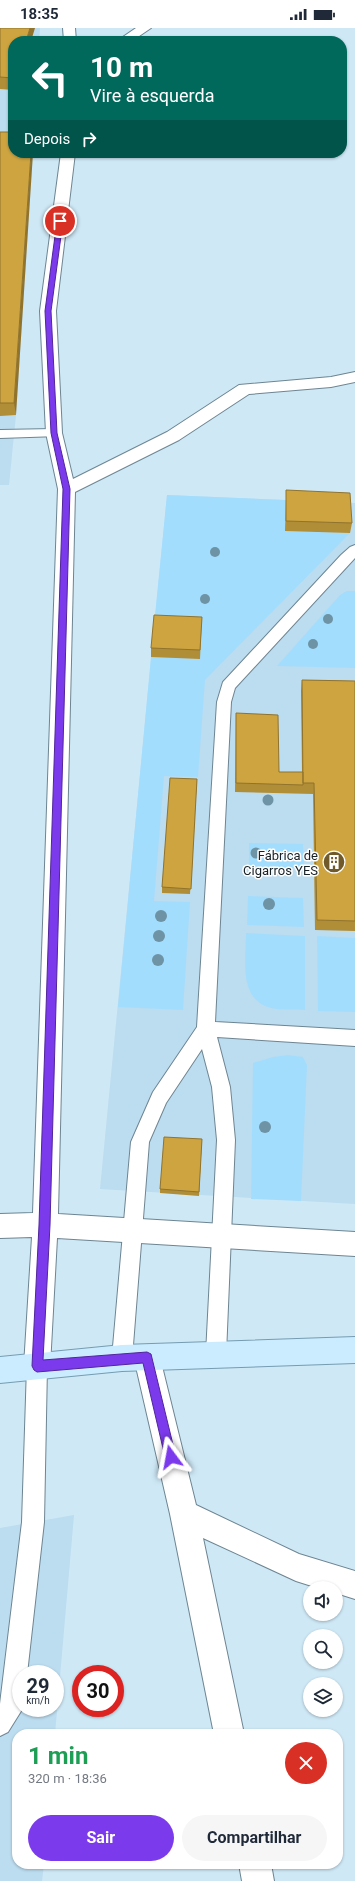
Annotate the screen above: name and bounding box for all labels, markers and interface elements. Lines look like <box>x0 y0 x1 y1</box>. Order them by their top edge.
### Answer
text: 18:35 <box>20 5 59 23</box>
text: 10 m <box>90 51 153 84</box>
icon: left <box>24 52 76 104</box>
text: Vire à esquerda <box>90 85 214 106</box>
icon: right <box>78 128 100 150</box>
text: Depois <box>24 130 70 148</box>
pin <box>43 204 77 238</box>
icon: arrive <box>49 210 71 232</box>
place label: Fábrica de Cigarros YES <box>243 848 318 878</box>
building icon: Fábrica de Cigarros YES <box>321 849 347 875</box>
position arrow <box>150 1436 192 1478</box>
map controls <box>303 1581 343 1717</box>
button: sound <box>303 1581 343 1621</box>
button: search <box>303 1629 343 1669</box>
speed limit sign: 30 <box>72 1665 124 1717</box>
text: 29 <box>27 1674 49 1698</box>
button: layers <box>303 1677 343 1717</box>
text: km/h <box>26 1695 50 1706</box>
text: 1 min <box>28 1742 88 1770</box>
button: close <box>285 1742 327 1784</box>
text: 320 m · 18:36 <box>28 1771 107 1786</box>
button: Sair <box>28 1815 174 1861</box>
button: Compartilhar <box>182 1815 327 1861</box>

